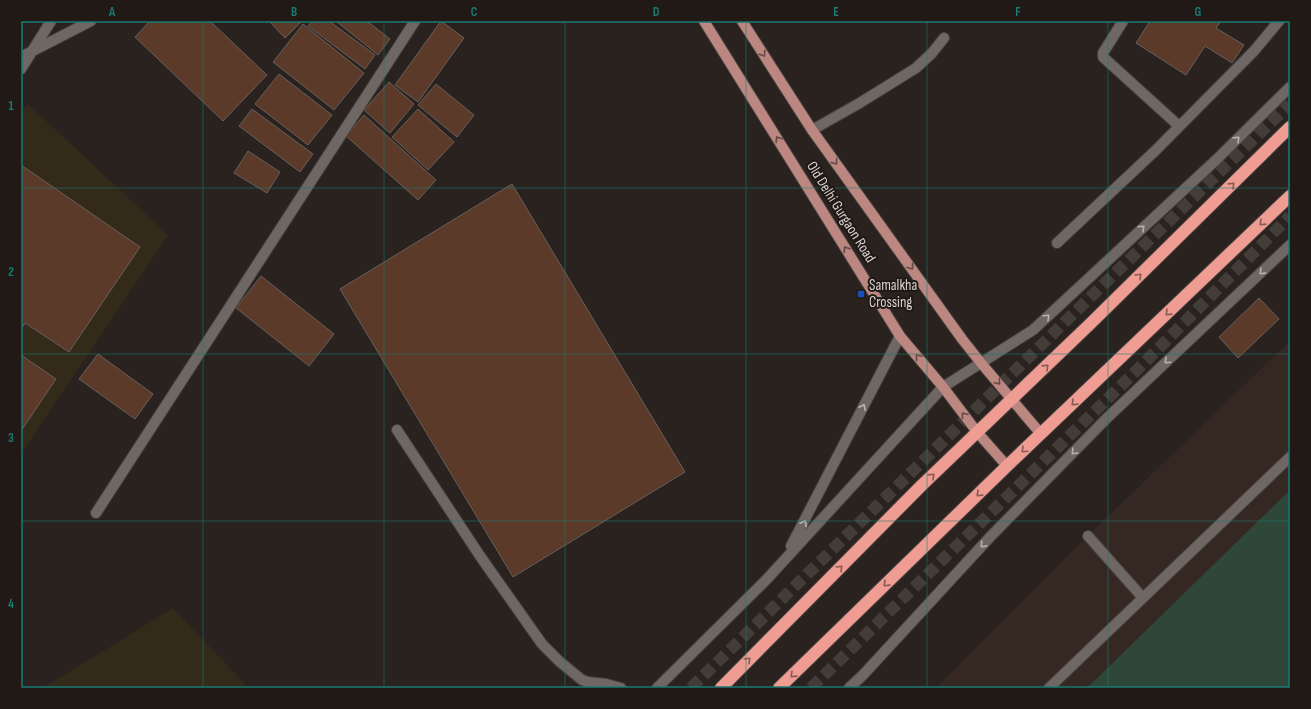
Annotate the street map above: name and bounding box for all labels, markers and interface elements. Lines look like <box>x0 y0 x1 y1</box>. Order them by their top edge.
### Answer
text: A <box>108 4 116 20</box>
text: B <box>291 4 297 20</box>
text: C <box>471 4 478 20</box>
text: D <box>653 4 660 20</box>
text: E <box>833 4 839 20</box>
text: F <box>1015 4 1021 20</box>
text: G <box>1195 4 1202 20</box>
one-way arrow <box>758 50 766 57</box>
text: 1 <box>8 98 14 114</box>
one-way arrow <box>775 136 782 143</box>
one-way arrow <box>1232 136 1240 144</box>
one-way arrow <box>830 157 837 164</box>
street label: Old Delhi Gurgaon Road <box>802 158 880 266</box>
one-way arrow <box>1227 182 1235 190</box>
one-way arrow <box>1259 218 1267 226</box>
one-way arrow <box>1137 225 1145 233</box>
one-way arrow <box>844 246 851 253</box>
one-way arrow <box>906 263 913 270</box>
text: 2 <box>8 264 14 280</box>
one-way arrow <box>1259 267 1267 275</box>
one-way arrow <box>1134 273 1142 281</box>
place label: Samalkha Crossing <box>869 276 918 312</box>
marker: Samalkha Crossing <box>856 289 866 299</box>
one-way arrow <box>1166 308 1173 315</box>
one-way arrow <box>1043 315 1050 322</box>
one-way arrow <box>916 355 923 362</box>
one-way arrow <box>1164 357 1172 364</box>
one-way arrow <box>1041 364 1049 371</box>
one-way arrow <box>993 378 1000 385</box>
one-way arrow <box>1071 398 1079 406</box>
one-way arrow <box>859 404 866 412</box>
one-way arrow <box>962 413 969 420</box>
text: 3 <box>8 430 14 446</box>
one-way arrow <box>1021 446 1029 453</box>
one-way arrow <box>1071 447 1079 455</box>
one-way arrow <box>927 473 935 481</box>
one-way arrow <box>976 489 984 497</box>
one-way arrow <box>799 520 806 527</box>
one-way arrow <box>981 540 988 547</box>
one-way arrow <box>835 565 843 573</box>
one-way arrow <box>883 579 891 587</box>
text: 4 <box>8 596 14 612</box>
one-way arrow <box>744 657 751 665</box>
one-way arrow <box>790 670 798 678</box>

